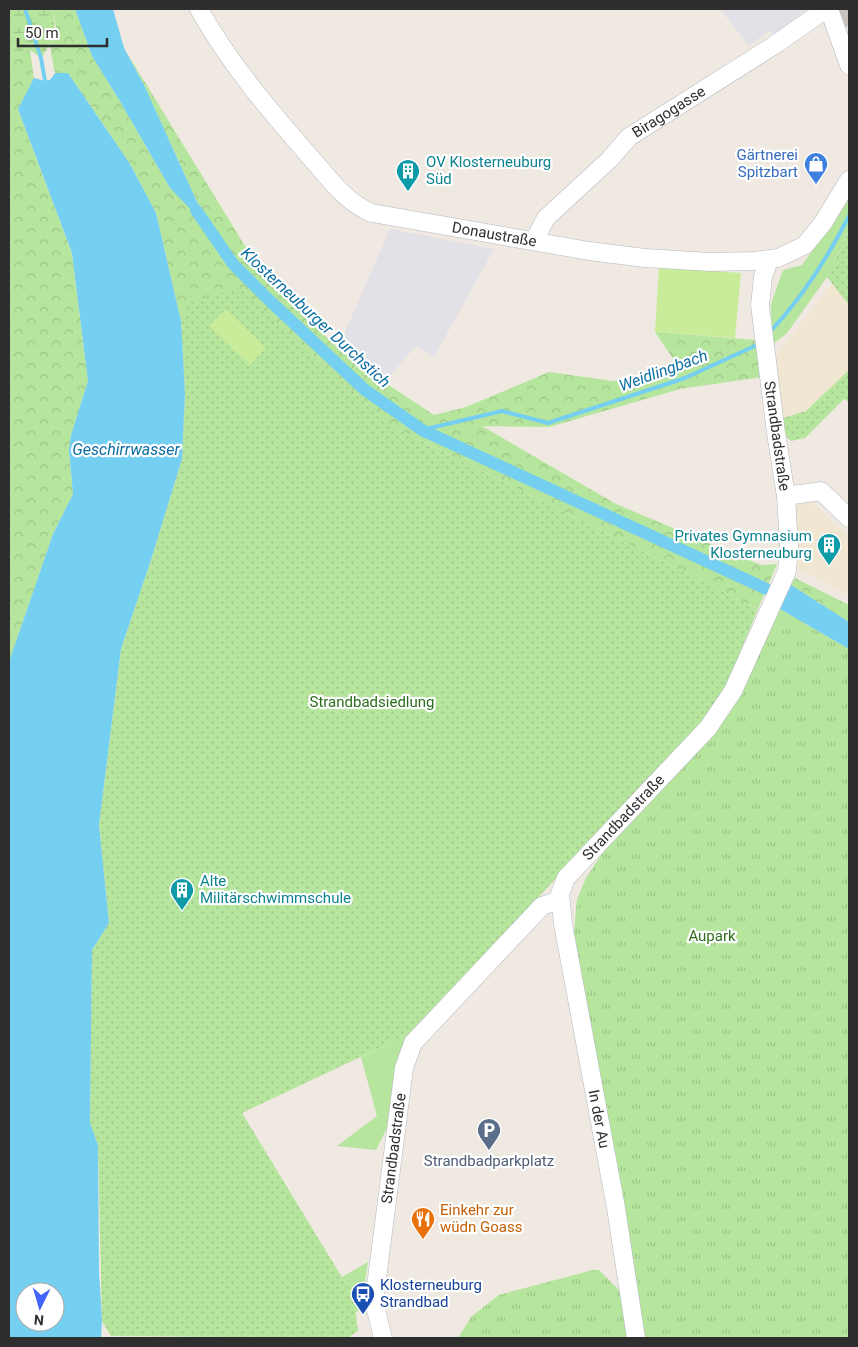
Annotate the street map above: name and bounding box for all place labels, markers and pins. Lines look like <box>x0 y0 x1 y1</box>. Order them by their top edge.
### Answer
place label: Gärtnerei Spitzbart <box>736 146 798 181</box>
shop icon: Gärtnerei Spitzbart <box>803 151 829 185</box>
place label: OV Klosterneuburg Süd <box>426 153 551 188</box>
building icon: OV Klosterneuburg Süd <box>395 158 421 192</box>
place label: Privates Gymnasium Klosterneuburg <box>674 527 812 562</box>
building icon: Privates Gymnasium Klosterneuburg <box>816 532 842 566</box>
place label: Alte Militärschwimmschule <box>200 872 351 907</box>
building icon: Alte Militärschwimmschule <box>169 877 195 911</box>
parking icon: Strandbadparkplatz <box>476 1117 502 1151</box>
place label: Strandbadparkplatz <box>424 1152 554 1170</box>
place label: Einkehr zur wüdn Goass <box>440 1201 522 1236</box>
restaurant icon: Einkehr zur wüdn Goass <box>410 1206 436 1240</box>
place label: Klosterneuburg Strandbad <box>380 1276 482 1311</box>
bus stop icon: Klosterneuburg Strandbad <box>350 1281 376 1315</box>

